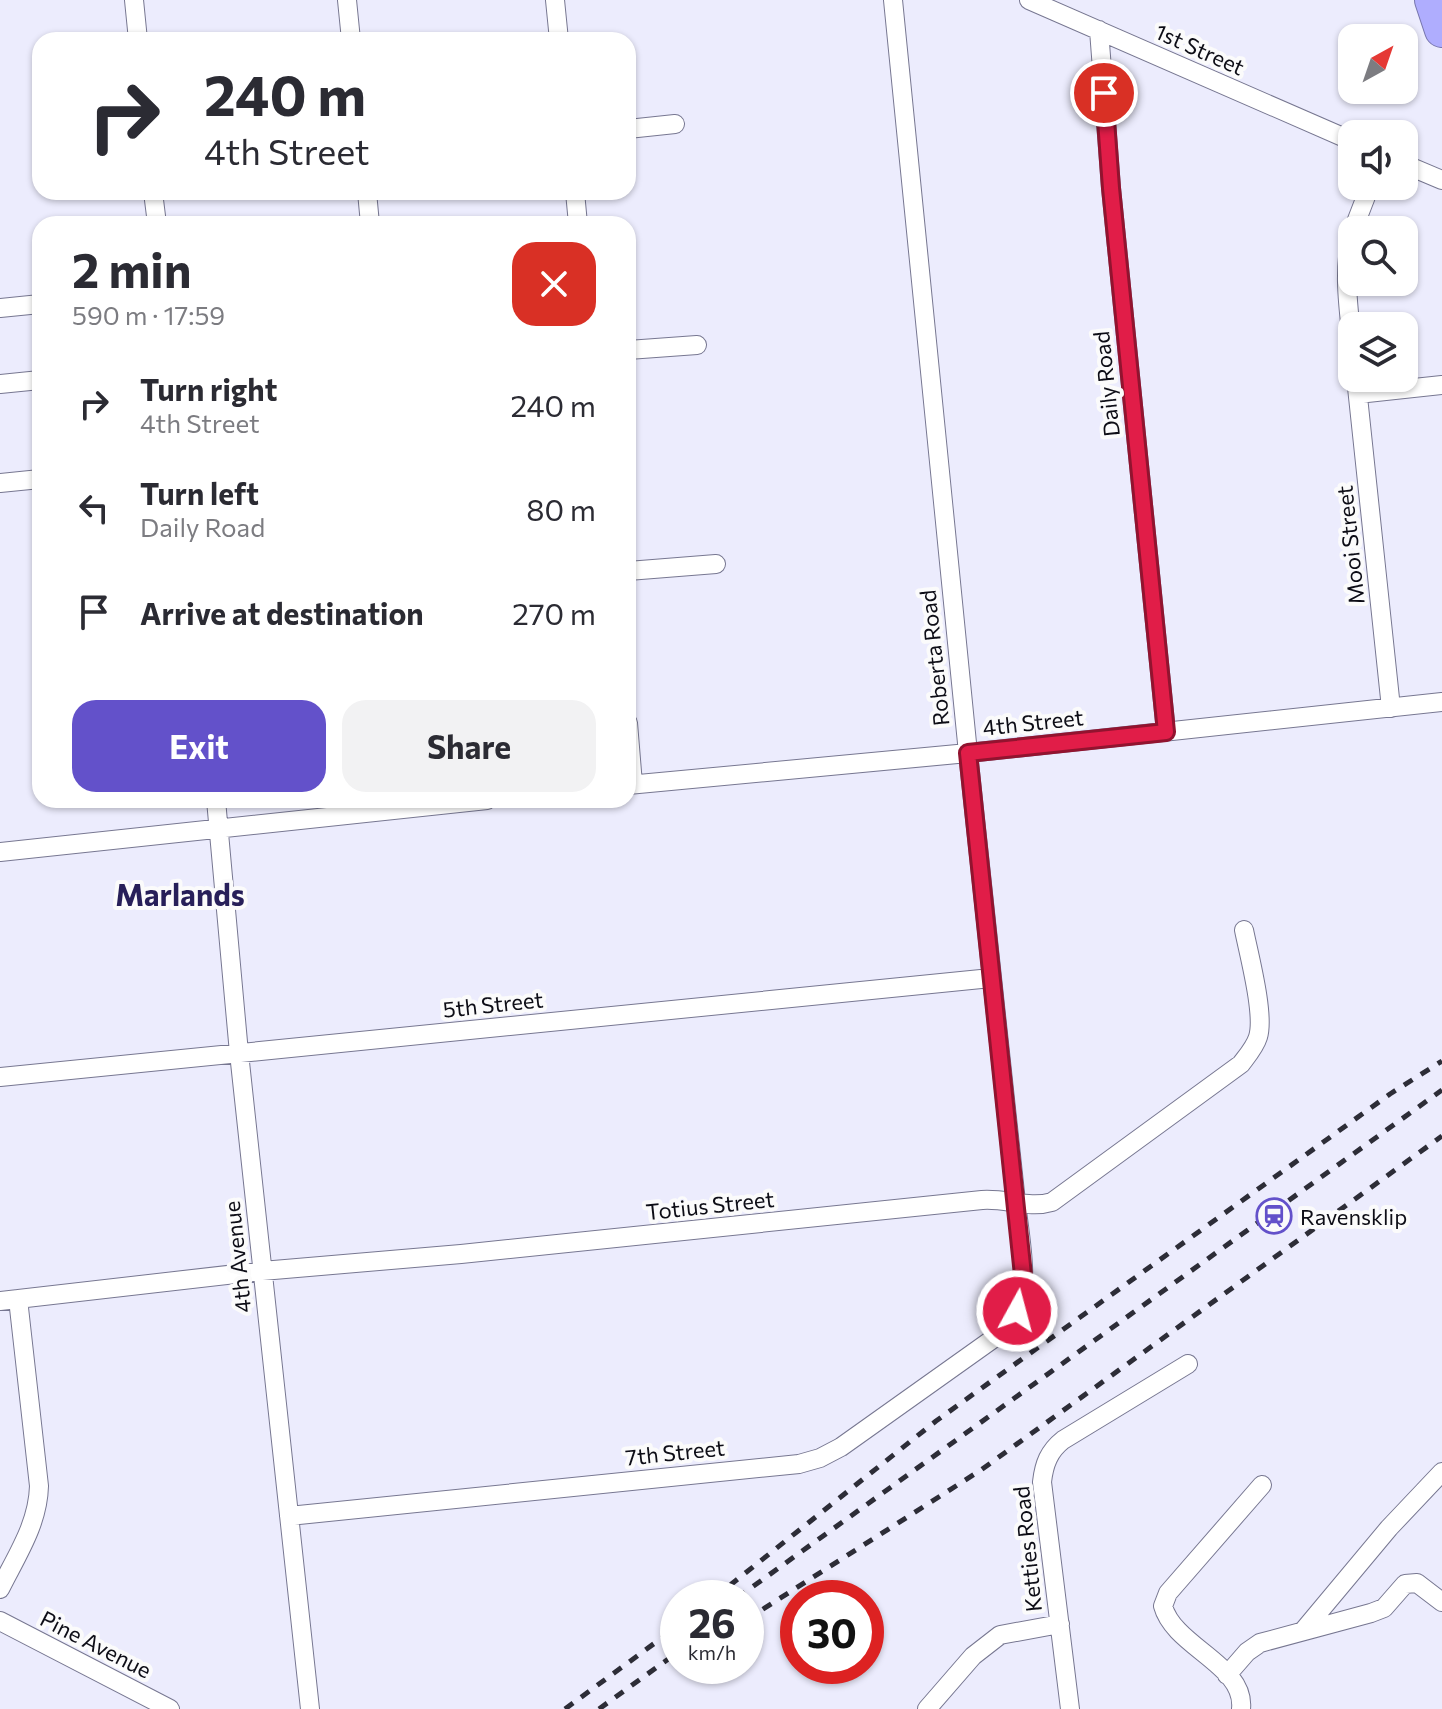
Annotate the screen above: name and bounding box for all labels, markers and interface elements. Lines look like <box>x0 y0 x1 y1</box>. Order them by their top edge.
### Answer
street label: 1st Street <box>1151 17 1249 81</box>
north arrow <box>1338 24 1418 104</box>
map controls <box>1338 24 1418 392</box>
text: 240 m <box>204 59 366 128</box>
pin <box>1070 59 1138 127</box>
icon: right <box>72 64 176 168</box>
icon: arrive <box>1082 71 1126 115</box>
button: sound <box>1338 120 1418 200</box>
text: 4th Street <box>204 128 370 172</box>
button: search <box>1338 216 1418 296</box>
text: 2 min <box>72 239 192 298</box>
button: close <box>512 242 596 326</box>
text: 590 m · 17:59 <box>72 299 225 330</box>
button: layers <box>1338 312 1418 392</box>
street label: Daily Road <box>1087 330 1125 438</box>
text: Turn right <box>140 370 277 407</box>
icon: right <box>72 382 116 426</box>
text: 240 m <box>510 386 596 423</box>
text: 4th Street <box>140 407 260 438</box>
text: Turn left <box>140 474 259 511</box>
street label: Mooi Street <box>1330 484 1370 606</box>
icon: left <box>72 486 116 530</box>
text: 80 m <box>526 490 596 527</box>
text: Daily Road <box>140 511 265 542</box>
street label: Roberta Road <box>913 589 955 727</box>
icon: arrive <box>72 590 116 634</box>
text: Arrive at destination <box>140 594 424 631</box>
text: 270 m <box>512 594 596 631</box>
button: Exit <box>72 700 326 792</box>
button: Share <box>342 700 596 792</box>
street label: 4th Street <box>981 703 1085 741</box>
district label: Marlands <box>115 875 245 912</box>
street label: 5th Street <box>442 985 544 1023</box>
street label: Totius Street <box>645 1185 775 1225</box>
station icon: Ravensklip <box>1255 1197 1293 1235</box>
street label: 4th Avenue <box>218 1200 256 1314</box>
place label: Ravensklip <box>1300 1203 1407 1230</box>
position arrow <box>975 1269 1059 1353</box>
street label: 7th Street <box>624 1433 726 1471</box>
street label: Ketties Road <box>1007 1485 1047 1613</box>
speed limit sign: 30 <box>780 1580 884 1684</box>
text: 26 <box>688 1597 736 1646</box>
street label: Pine Avenue <box>36 1604 156 1684</box>
text: km/h <box>688 1640 736 1664</box>

